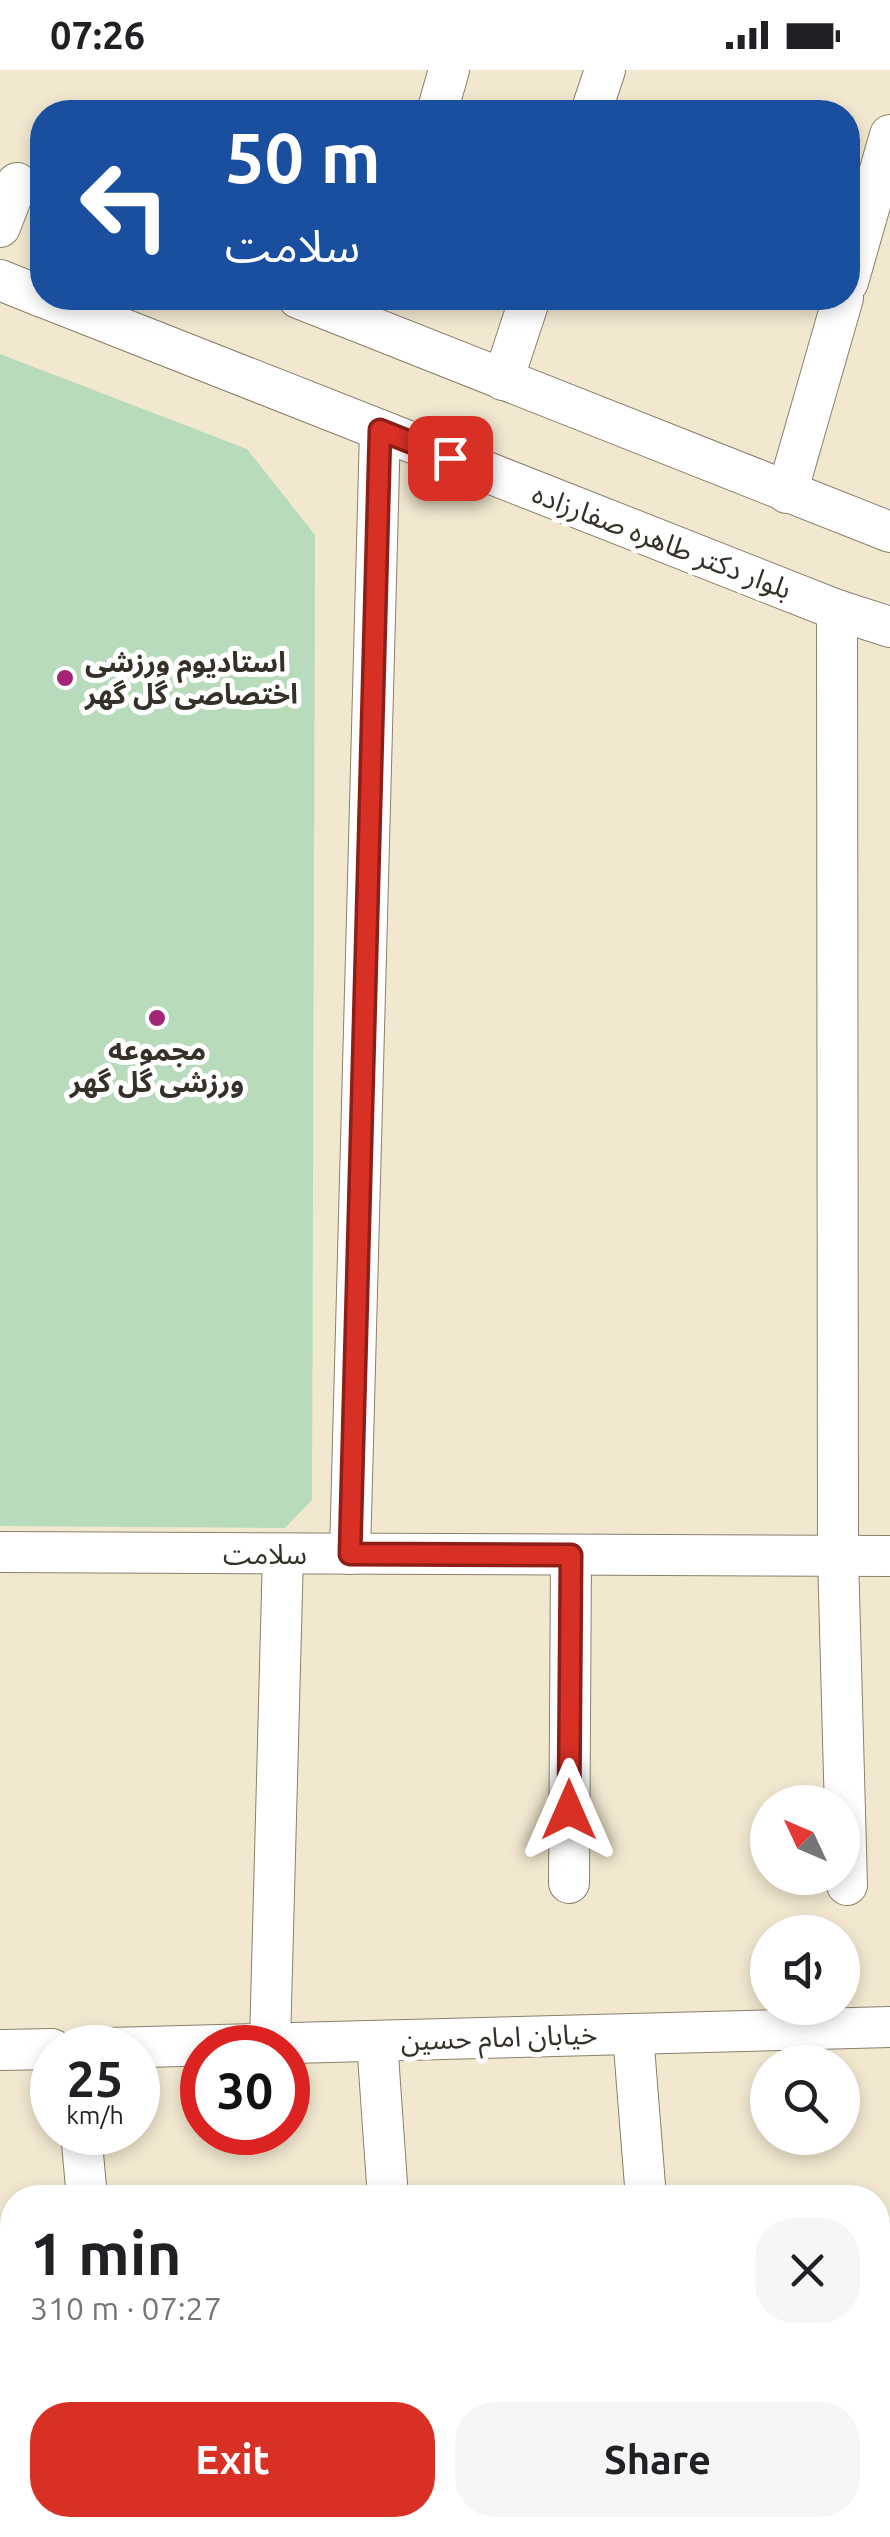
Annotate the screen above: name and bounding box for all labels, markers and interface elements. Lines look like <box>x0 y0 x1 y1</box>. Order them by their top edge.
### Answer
text: 07:26 <box>50 14 145 56</box>
text: 50 m <box>225 118 381 196</box>
icon: left <box>60 140 190 270</box>
text: سلامت <box>225 220 360 271</box>
pin <box>408 416 493 501</box>
icon: arrive <box>423 431 478 486</box>
street label: بلوار دکتر طاهره صفارزاده <box>528 477 796 606</box>
place label: استادیوم ورزشی اختصاصی گل گهر <box>84 646 298 711</box>
marker: استادیوم ورزشی اختصاصی گل گهر <box>54 667 76 689</box>
marker: مجموعه ورزشی گل گهر <box>146 1007 168 1029</box>
place label: مجموعه ورزشی گل گهر <box>69 1034 244 1099</box>
street label: سلامت <box>223 1538 307 1569</box>
position arrow <box>517 1758 621 1862</box>
north arrow <box>750 1785 860 1895</box>
map controls <box>750 1785 860 2155</box>
button: sound <box>750 1915 860 2025</box>
street label: خیابان امام حسین <box>400 2018 598 2061</box>
speed limit sign: 30 <box>180 2025 310 2155</box>
button: search <box>750 2045 860 2155</box>
text: 25 <box>67 2050 123 2106</box>
text: km/h <box>66 2101 124 2129</box>
button: close <box>755 2218 860 2323</box>
text: 1 min <box>30 2219 182 2286</box>
text: 310 m · 07:27 <box>30 2290 222 2326</box>
button: Exit <box>30 2402 435 2517</box>
button: Share <box>455 2402 860 2517</box>

